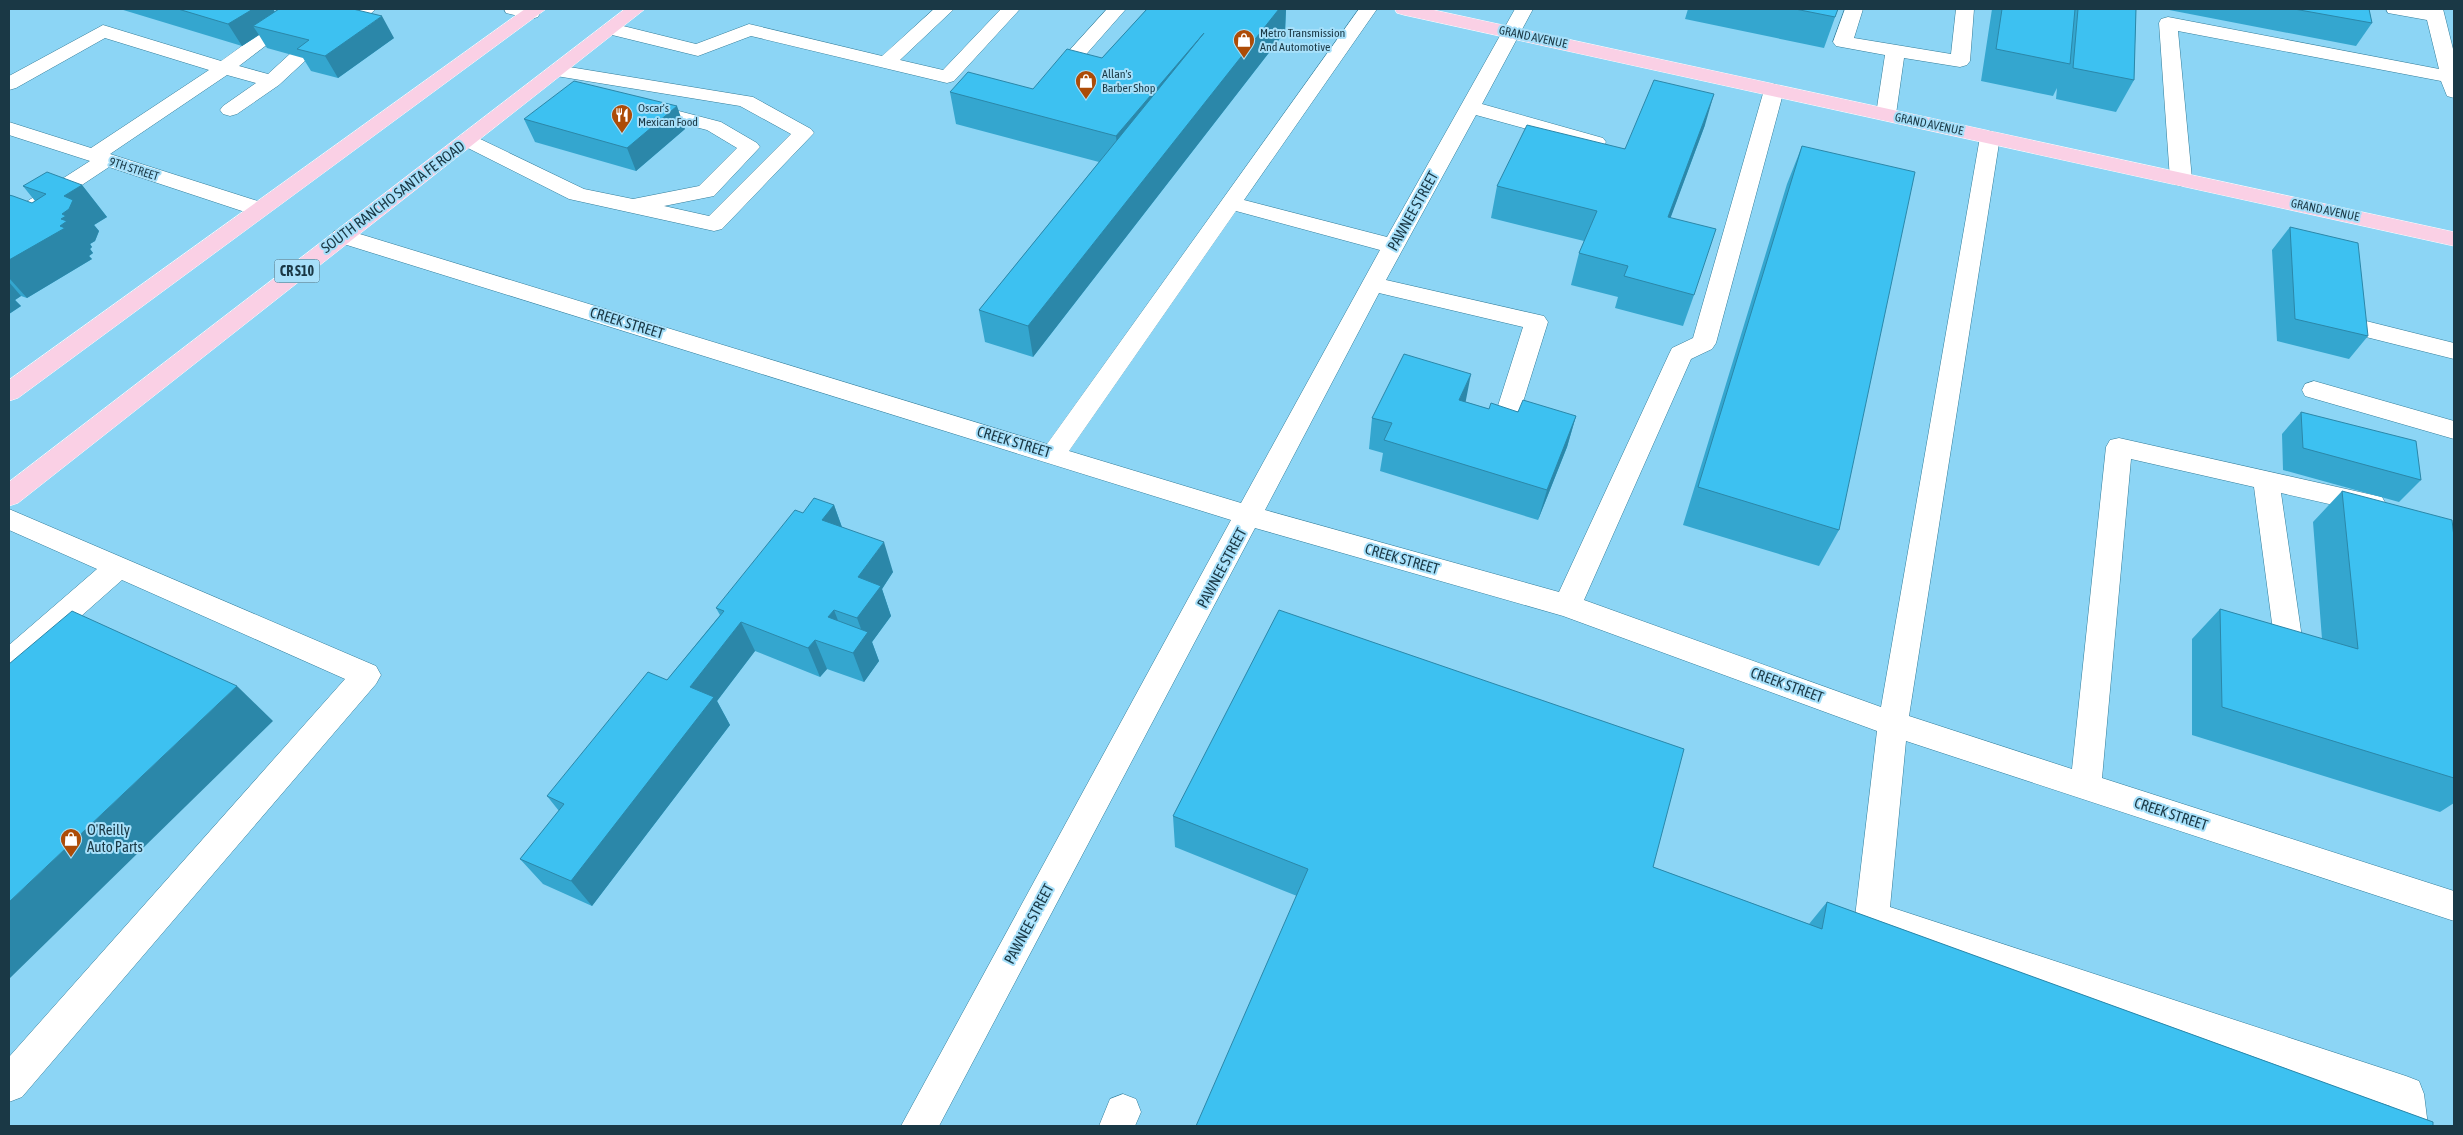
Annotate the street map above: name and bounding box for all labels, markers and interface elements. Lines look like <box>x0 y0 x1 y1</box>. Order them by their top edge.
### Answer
street label: GRAND AVENUE <box>1498 23 1568 51</box>
place label: Metro Transmission And Automotive <box>1260 26 1345 54</box>
shop icon: Metro Transmission And Automotive <box>1232 28 1256 59</box>
place label: Allan's Barber Shop <box>1102 67 1156 95</box>
shop icon: Allan's Barber Shop <box>1074 69 1098 100</box>
place label: Oscar's Mexican Food <box>638 101 698 129</box>
restaurant icon: Oscar's Mexican Food <box>610 103 634 134</box>
street label: GRAND AVENUE <box>1894 110 1964 138</box>
street label: SOUTH RANCHO SANTA FE ROAD <box>318 137 468 256</box>
street label: 9TH STREET <box>107 154 161 184</box>
street label: PAWNEE STREET <box>1384 168 1442 253</box>
street label: GRAND AVENUE <box>2290 196 2360 224</box>
road number: CR S10 <box>274 260 320 282</box>
street label: CREEK STREET <box>588 303 666 342</box>
street label: CREEK STREET <box>975 422 1053 461</box>
street label: PAWNEE STREET <box>1193 525 1250 611</box>
street label: CREEK STREET <box>1363 540 1441 577</box>
street label: CREEK STREET <box>1748 664 1826 706</box>
street label: CREEK STREET <box>2132 794 2210 834</box>
place label: O'Reilly Auto Parts <box>87 821 143 855</box>
shop icon: O'Reilly Auto Parts <box>59 827 83 858</box>
street label: PAWNEE STREET <box>1000 881 1057 967</box>

